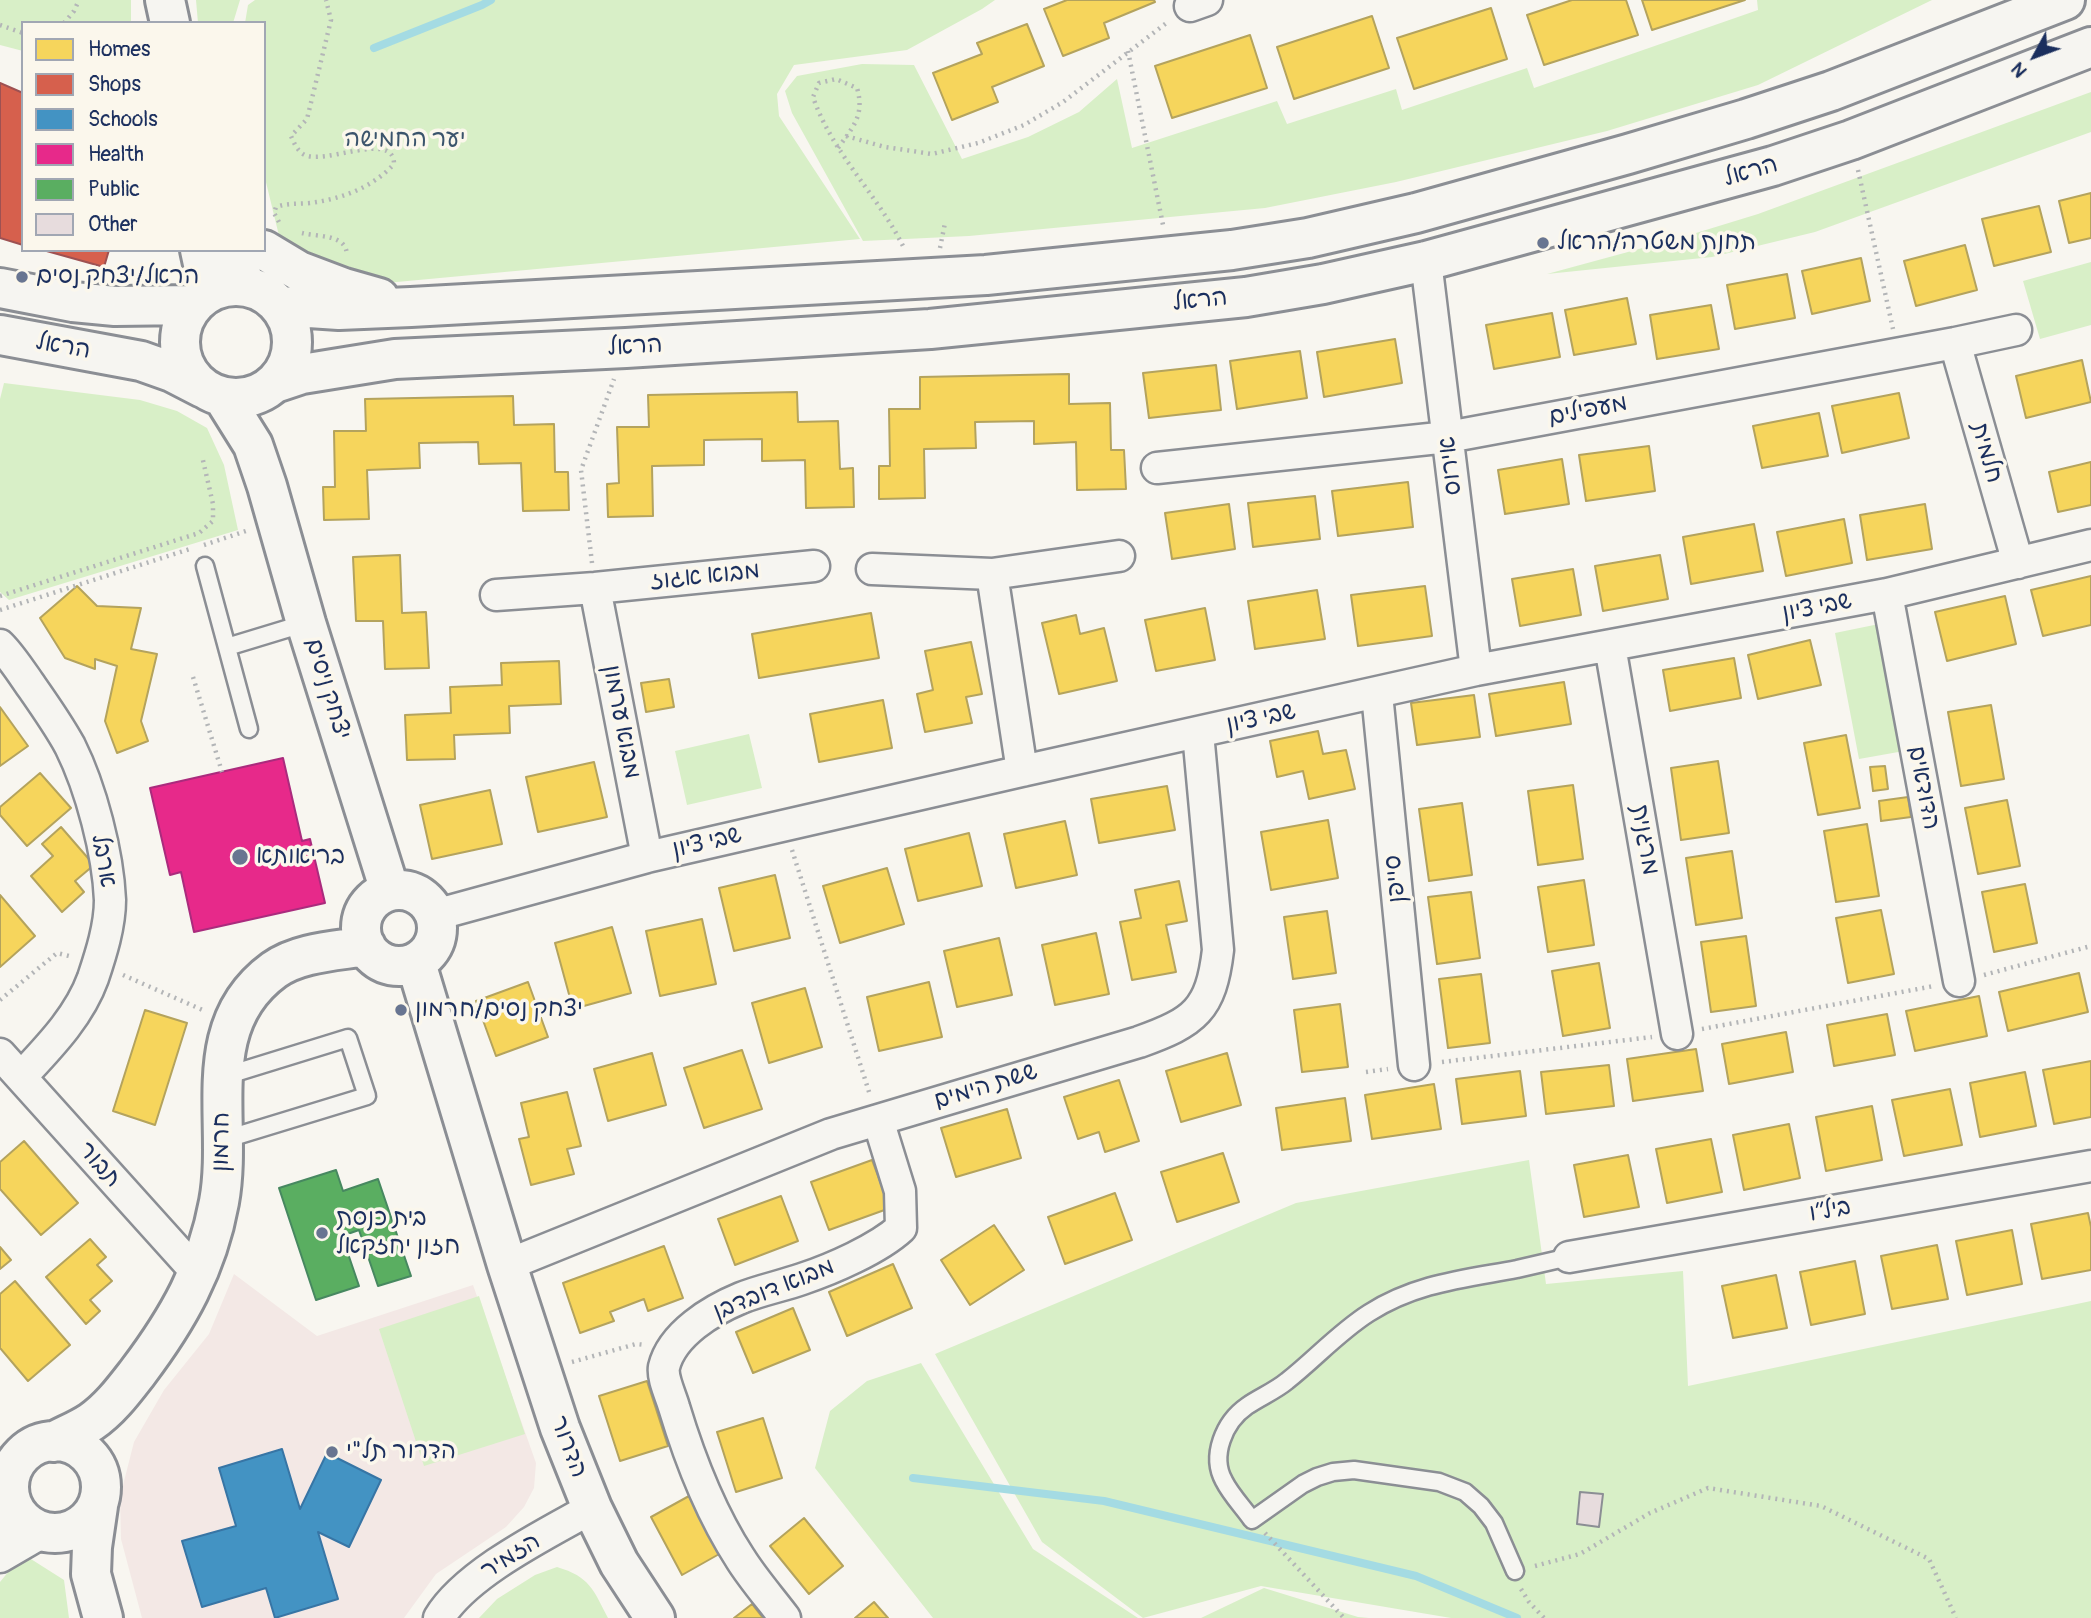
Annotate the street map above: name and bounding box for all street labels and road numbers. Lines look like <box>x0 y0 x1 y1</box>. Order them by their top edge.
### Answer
street label: הראל <box>1721 151 1781 193</box>
street label: הראל <box>1171 284 1229 318</box>
street label: הראל <box>33 328 93 366</box>
street label: הראל <box>607 331 663 363</box>
street label: מעפילים <box>1546 389 1630 433</box>
street label: חלמית <box>1964 420 2008 486</box>
street label: אירוס <box>1433 435 1469 497</box>
street label: מבוא אגוז <box>649 557 761 597</box>
street label: שבי ציון <box>1780 587 1854 629</box>
street label: יצחק ניסים <box>298 635 356 743</box>
street label: מבוא ערמון <box>596 663 646 781</box>
street label: שבי ציון <box>1224 698 1298 740</box>
street label: הדודאים <box>1901 744 1945 832</box>
street label: מרגנית <box>1624 802 1664 878</box>
street label: שבי ציון <box>669 821 745 865</box>
street label: ארבל <box>84 832 122 890</box>
street label: סייפן <box>1379 854 1413 904</box>
street label: ששת הימים <box>931 1058 1041 1116</box>
street label: חרמון <box>207 1112 237 1172</box>
street label: תבור <box>71 1136 127 1194</box>
street label: ביל״ו <box>1807 1193 1853 1229</box>
street label: מבוא דובדבן <box>709 1253 839 1327</box>
street label: הדרור <box>543 1412 593 1482</box>
street label: הזמיר <box>476 1528 546 1586</box>

